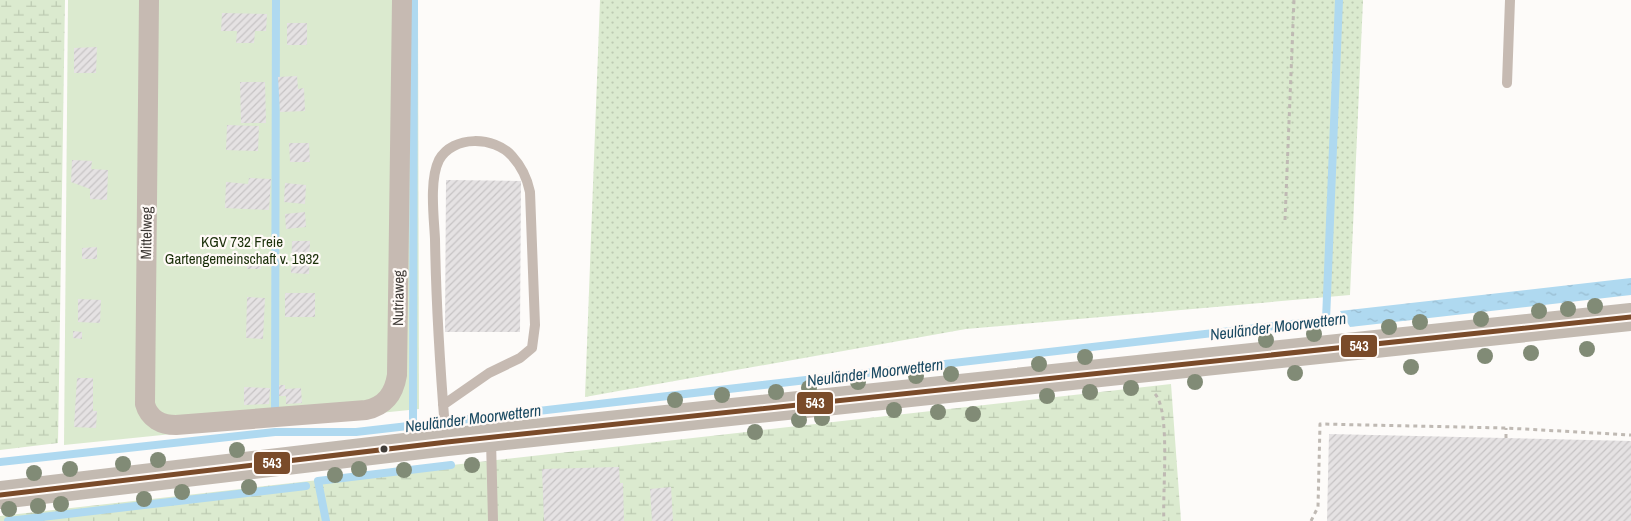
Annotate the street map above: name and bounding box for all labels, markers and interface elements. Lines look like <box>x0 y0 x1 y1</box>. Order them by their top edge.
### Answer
street label: Mittelweg <box>135 206 157 259</box>
park label: KGV 732 Freie Gartengemeinschaft v. 1932 <box>165 231 319 269</box>
street label: Nutriaweg <box>387 270 409 326</box>
water label: Neuländer Moorwettern <box>1209 307 1347 345</box>
line badge: 543 <box>1340 334 1378 358</box>
text: 543 <box>1349 337 1369 355</box>
water label: Neuländer Moorwettern <box>806 353 944 391</box>
line badge: 543 <box>796 391 834 415</box>
text: 543 <box>805 394 825 412</box>
water label: Neuländer Moorwettern <box>404 399 542 437</box>
unlabelled marker <box>379 444 389 454</box>
line badge: 543 <box>253 451 291 475</box>
text: 543 <box>262 454 282 472</box>

